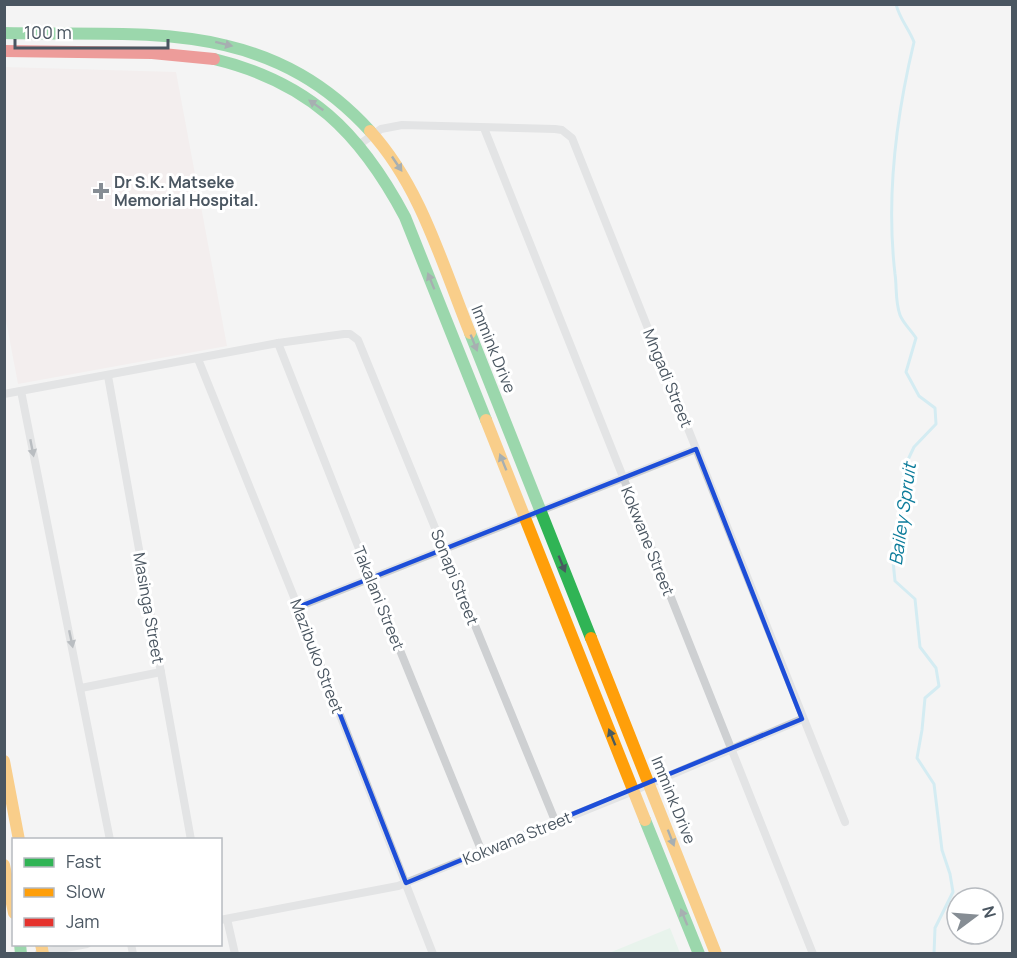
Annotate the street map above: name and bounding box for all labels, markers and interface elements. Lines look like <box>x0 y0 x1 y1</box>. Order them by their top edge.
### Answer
scale bar <box>15 12 168 50</box>
text: 100 m <box>24 20 72 44</box>
one-way arrow <box>214 39 233 49</box>
one-way arrow <box>309 99 325 111</box>
one-way arrow <box>391 156 402 172</box>
place label: Dr S.K. Matseke Memorial Hospital. <box>114 171 259 211</box>
marker: Dr S.K. Matseke Memorial Hospital. <box>92 182 110 200</box>
one-way arrow <box>426 271 436 289</box>
street label: Immink Drive <box>466 302 522 396</box>
street label: Mngadi Street <box>638 325 698 431</box>
one-way arrow <box>469 334 479 352</box>
one-way arrow <box>28 439 37 458</box>
one-way arrow <box>498 453 507 471</box>
water label: Bailey Spruit <box>883 459 921 567</box>
street label: Kokwane Street <box>616 483 680 599</box>
street label: Sonapi Street <box>426 526 484 628</box>
street label: Takalani Street <box>348 543 410 653</box>
street label: Masinga Street <box>128 551 170 665</box>
one-way arrow <box>557 556 567 574</box>
street label: Mazibuko Street <box>285 596 349 716</box>
one-way arrow <box>67 630 76 649</box>
one-way arrow <box>606 727 616 745</box>
street label: Immink Drive <box>646 753 702 847</box>
street label: Kokwana Street <box>459 806 575 870</box>
one-way arrow <box>666 830 676 848</box>
legend <box>12 838 222 946</box>
text: Fast <box>66 849 101 873</box>
text: Slow <box>66 879 106 903</box>
north arrow <box>945 886 1005 946</box>
text: N <box>977 903 1002 920</box>
one-way arrow <box>679 908 688 926</box>
text: Jam <box>66 909 100 933</box>

